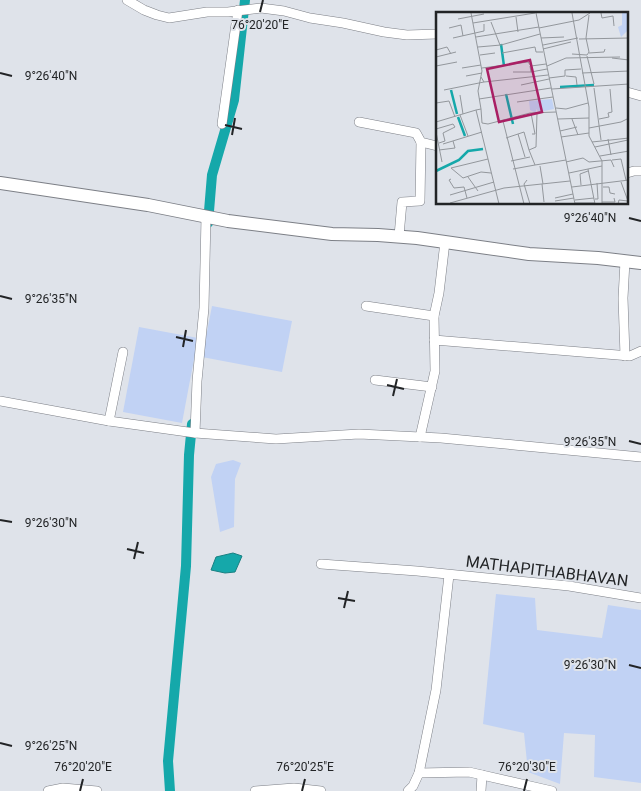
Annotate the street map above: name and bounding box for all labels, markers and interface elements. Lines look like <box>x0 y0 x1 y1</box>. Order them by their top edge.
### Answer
inset map <box>436 12 628 205</box>
text: 76°20'20"E <box>231 18 289 32</box>
text: 9°26'40"N <box>25 69 77 83</box>
text: 9°26'40"N <box>564 211 616 225</box>
text: 9°26'35"N <box>25 292 77 306</box>
text: 9°26'35"N <box>564 435 616 449</box>
text: 9°26'30"N <box>25 516 77 530</box>
street label: MATHAPITHABHAVAN <box>465 552 629 590</box>
text: 9°26'30"N <box>564 658 616 672</box>
text: 9°26'25"N <box>25 739 77 753</box>
text: 76°20'20"E <box>54 760 112 774</box>
text: 76°20'25"E <box>276 760 334 774</box>
text: 76°20'30"E <box>498 760 556 774</box>

